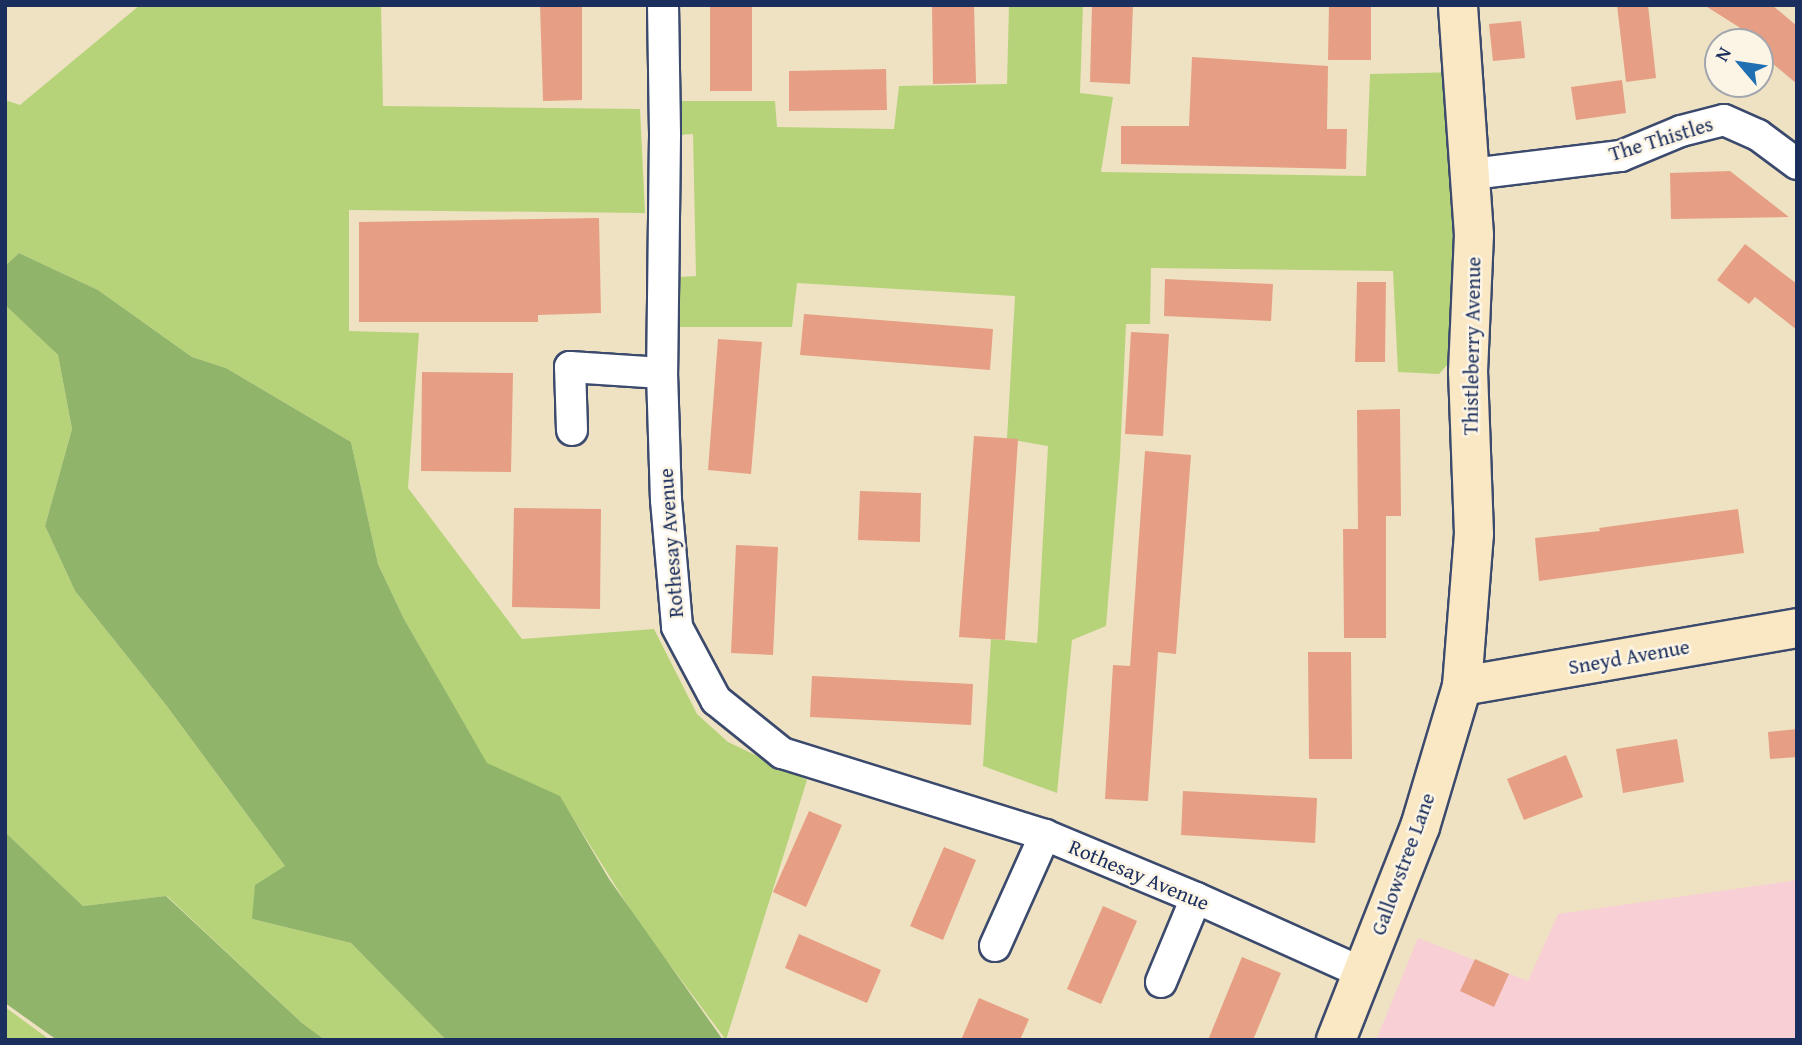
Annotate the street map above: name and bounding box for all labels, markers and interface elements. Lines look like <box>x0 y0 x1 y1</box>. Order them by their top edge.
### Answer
north arrow <box>1704 28 1774 98</box>
text: N <box>1707 41 1738 66</box>
street label: The Thistles <box>1606 111 1716 167</box>
street label: Thistleberry Avenue <box>1458 256 1486 436</box>
street label: Rothesay Avenue <box>653 467 689 619</box>
street label: Sneyd Avenue <box>1566 634 1692 680</box>
street label: Gallowstree Lane <box>1366 789 1440 939</box>
street label: Rothesay Avenue <box>1065 834 1213 916</box>

